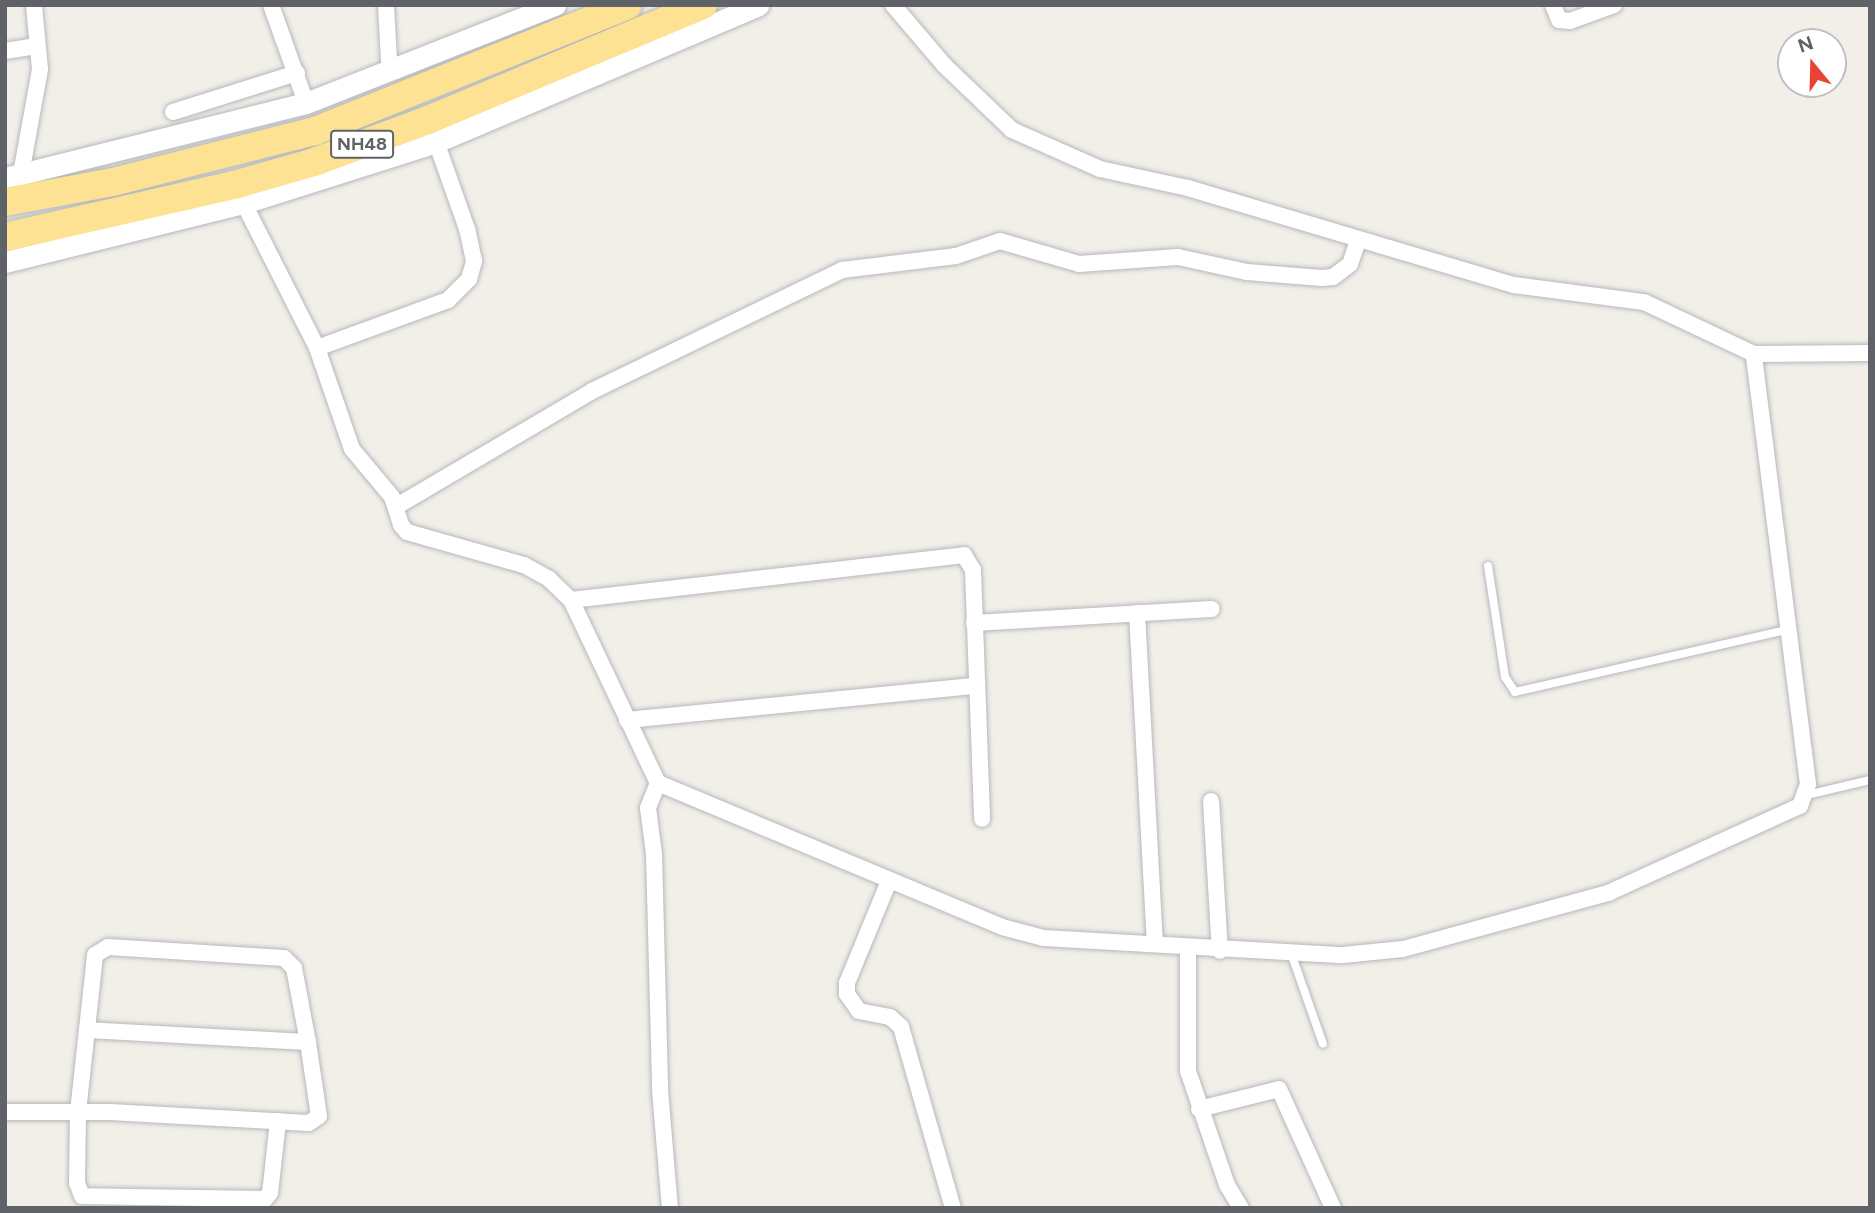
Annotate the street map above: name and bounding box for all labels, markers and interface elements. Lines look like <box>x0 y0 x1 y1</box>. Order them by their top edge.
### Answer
north arrow <box>1777 28 1847 98</box>
text: N <box>1795 31 1816 58</box>
road number: NH48 <box>329 130 395 159</box>

